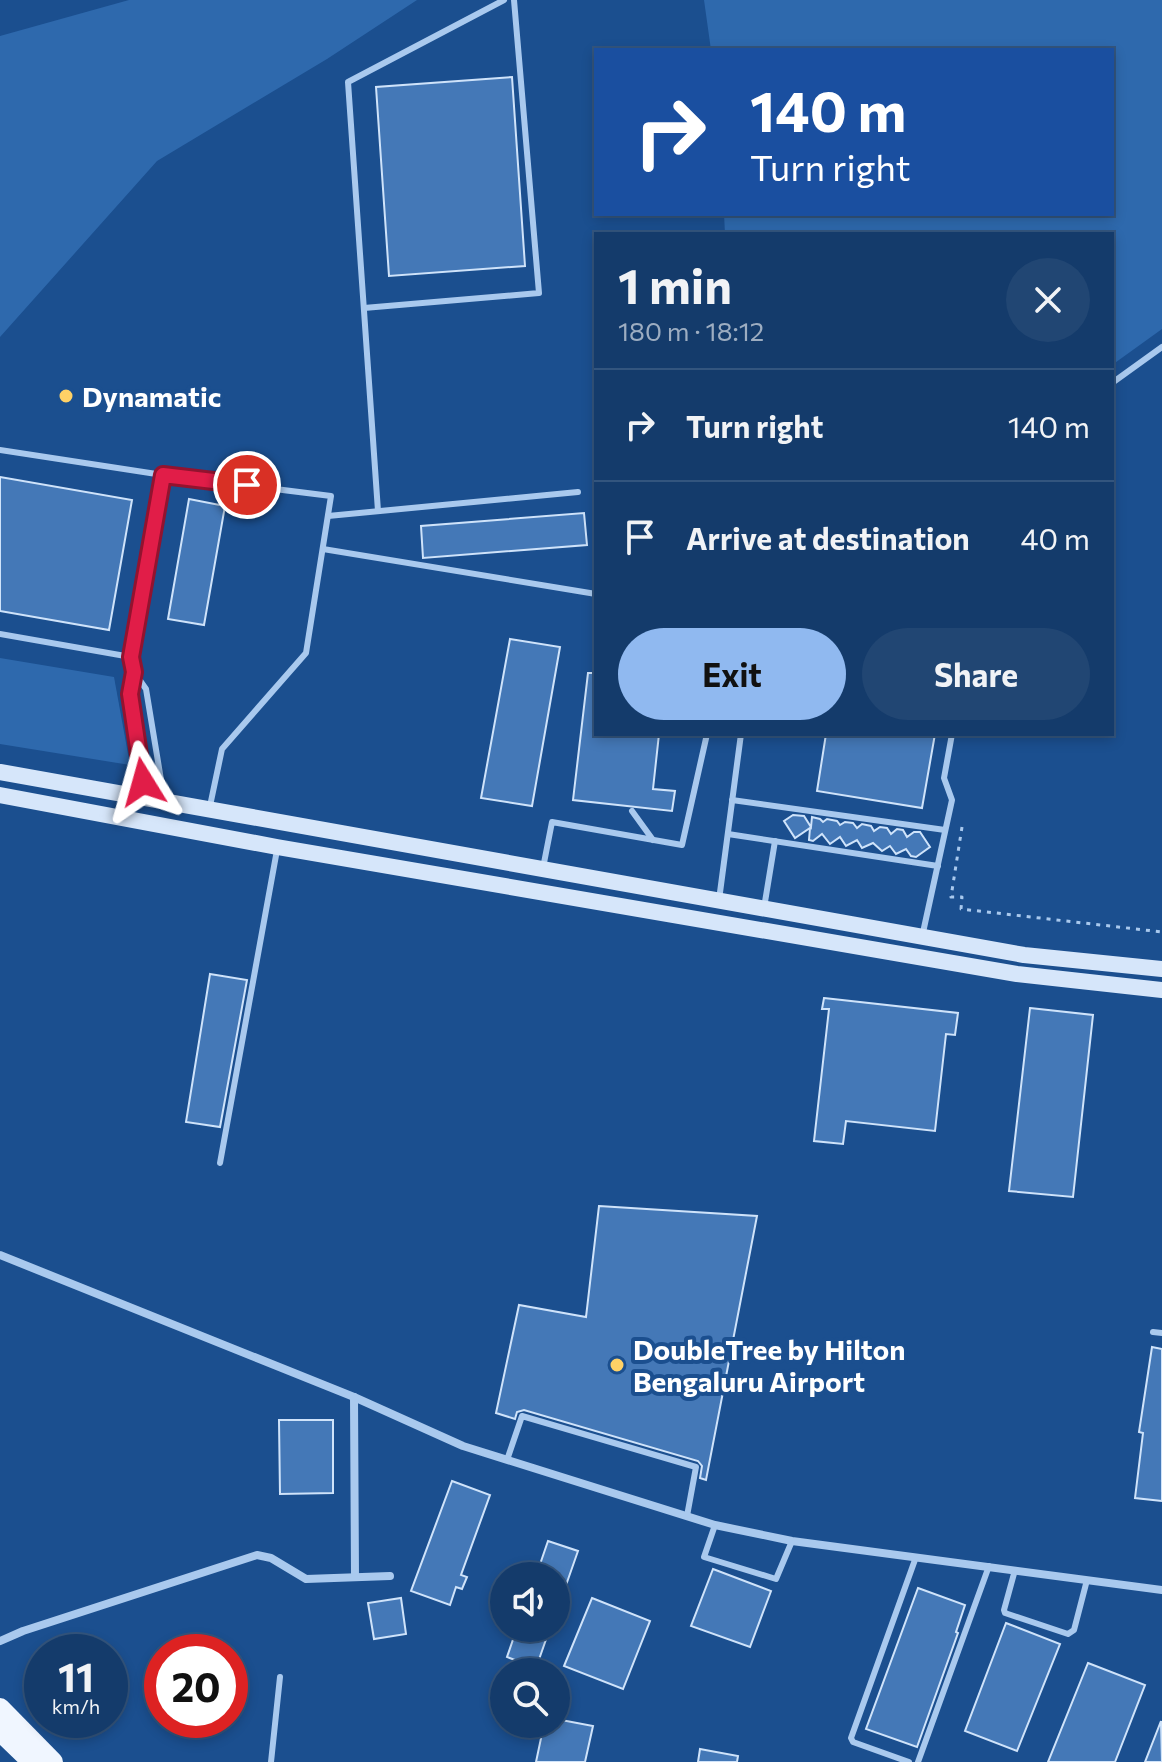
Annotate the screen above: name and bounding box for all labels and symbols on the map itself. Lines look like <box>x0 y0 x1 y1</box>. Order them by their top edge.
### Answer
place label: Dynamatic <box>82 379 221 413</box>
marker: Dynamatic <box>57 387 75 405</box>
pin <box>213 451 281 519</box>
position arrow <box>101 740 185 824</box>
place label: DoubleTree by Hilton Bengaluru Airport <box>633 1332 905 1398</box>
marker: DoubleTree by Hilton Bengaluru Airport <box>608 1356 626 1374</box>
speed limit sign: 20 <box>144 1634 248 1738</box>

